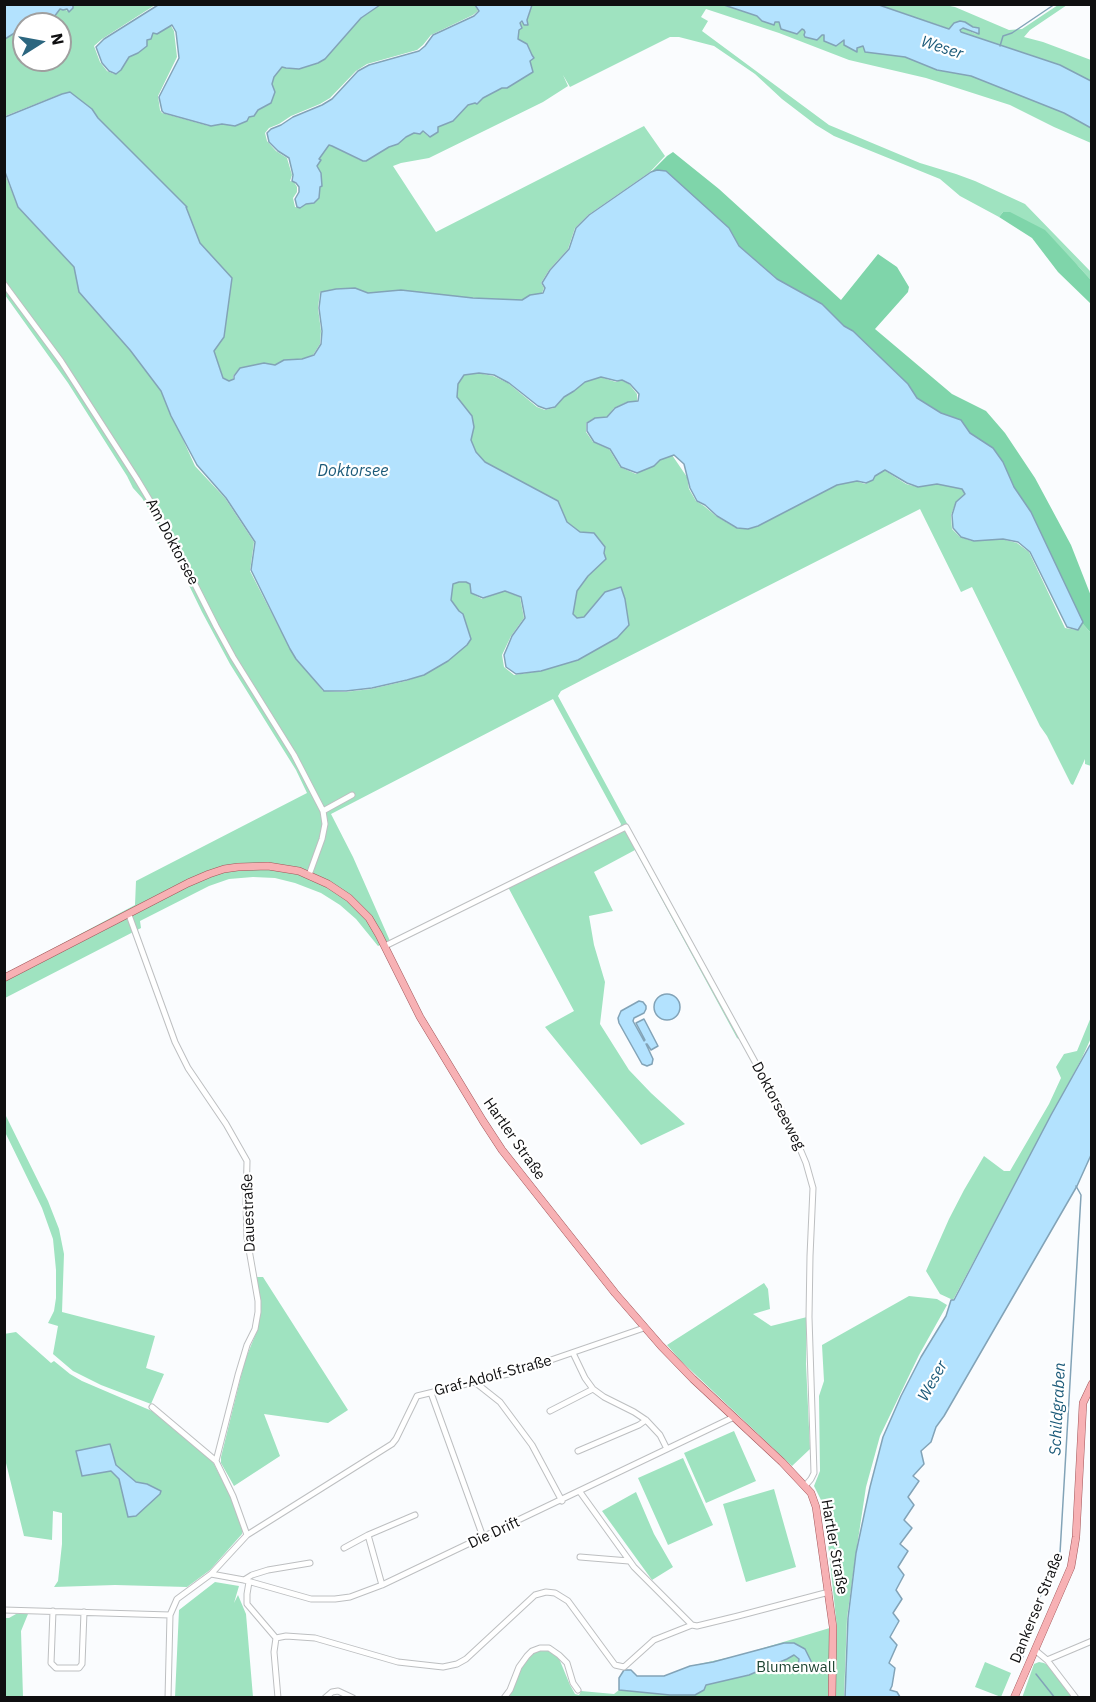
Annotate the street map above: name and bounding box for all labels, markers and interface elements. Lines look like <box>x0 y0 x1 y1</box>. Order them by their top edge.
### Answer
north arrow <box>12 12 72 72</box>
text: N <box>47 31 69 47</box>
water label: Weser <box>918 32 966 64</box>
water label: Doktorsee <box>318 461 388 481</box>
street label: Am Doktorsee <box>142 496 202 588</box>
street label: Doktorseeweg <box>747 1059 809 1153</box>
street label: Hartler Straße <box>479 1094 549 1184</box>
street label: Dauestraße <box>239 1173 259 1253</box>
street label: Graf-Adolf-Straße <box>432 1352 554 1400</box>
water label: Weser <box>914 1357 952 1405</box>
water label: Schildgraben <box>1046 1362 1070 1456</box>
street label: Hartler Straße <box>817 1498 851 1596</box>
street label: Die Drift <box>465 1513 523 1553</box>
street label: Dankerser Straße <box>1007 1550 1067 1666</box>
park label: Blumenwall <box>756 1659 836 1677</box>

